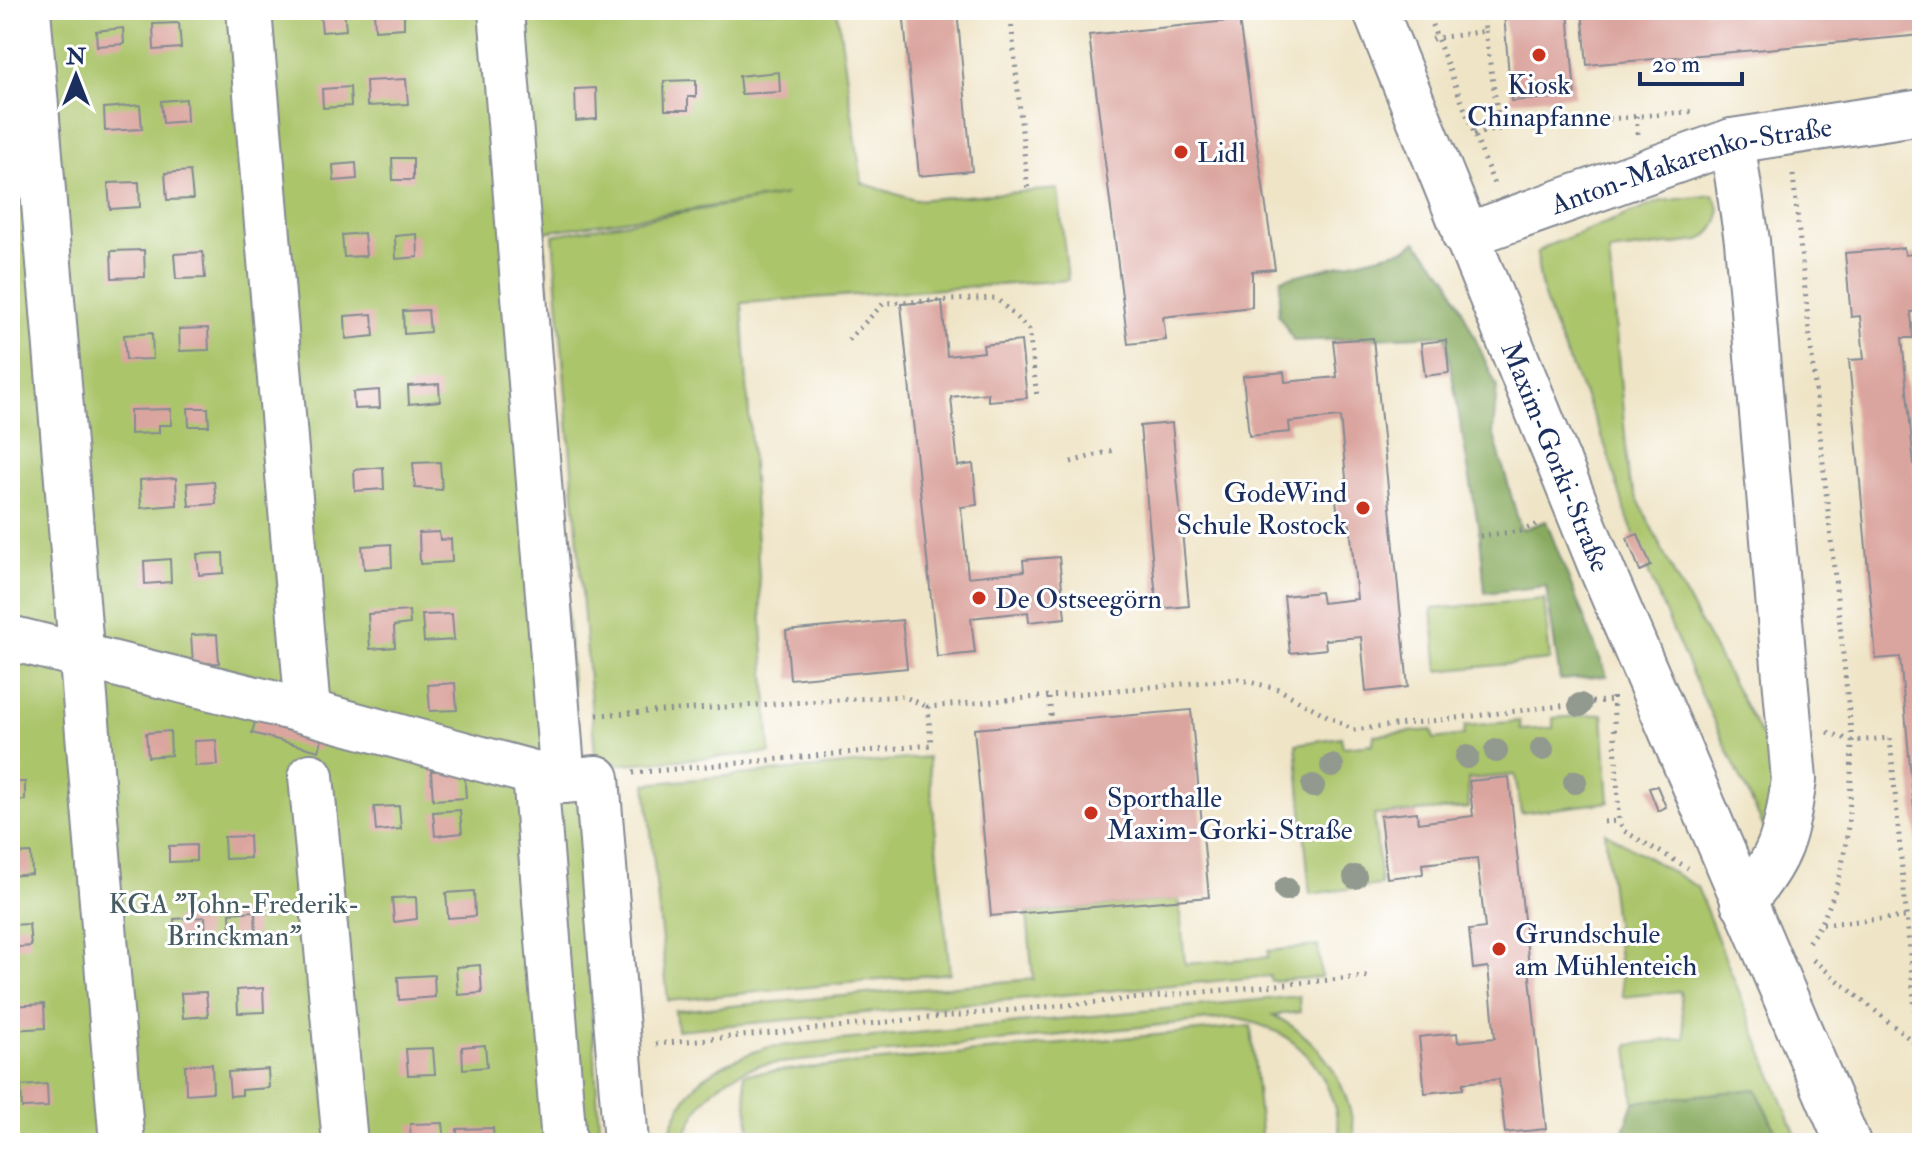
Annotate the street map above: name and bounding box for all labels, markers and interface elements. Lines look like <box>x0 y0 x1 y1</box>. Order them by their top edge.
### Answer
north arrow <box>36 36 116 116</box>
scale bar <box>1640 36 1742 86</box>
text: N <box>65 43 86 71</box>
marker: Kiosk Chinapfanne <box>1530 46 1548 64</box>
text: 20 m <box>1652 49 1701 80</box>
place label: Kiosk Chinapfanne <box>1467 68 1611 135</box>
street label: Anton-Makarenko-Straße <box>1545 110 1835 223</box>
place label: Lidl <box>1197 136 1246 171</box>
marker: Lidl <box>1172 143 1190 161</box>
street label: Maxim-Gorki-Straße <box>1492 337 1617 578</box>
place label: GodeWind Schule Rostock <box>1176 476 1348 543</box>
marker: GodeWind Schule Rostock <box>1354 499 1372 517</box>
place label: De Ostseegörn <box>995 582 1162 617</box>
marker: De Ostseegörn <box>970 589 988 607</box>
place label: Sporthalle Maxim-Gorki-Straße <box>1107 781 1353 848</box>
marker: Sporthalle Maxim-Gorki-Straße <box>1082 804 1100 822</box>
park label: KGA "John-Frederik- Brinckman" <box>109 887 359 954</box>
place label: Grundschule am Mühlenteich <box>1515 917 1697 984</box>
marker: Grundschule am Mühlenteich <box>1490 940 1508 958</box>

